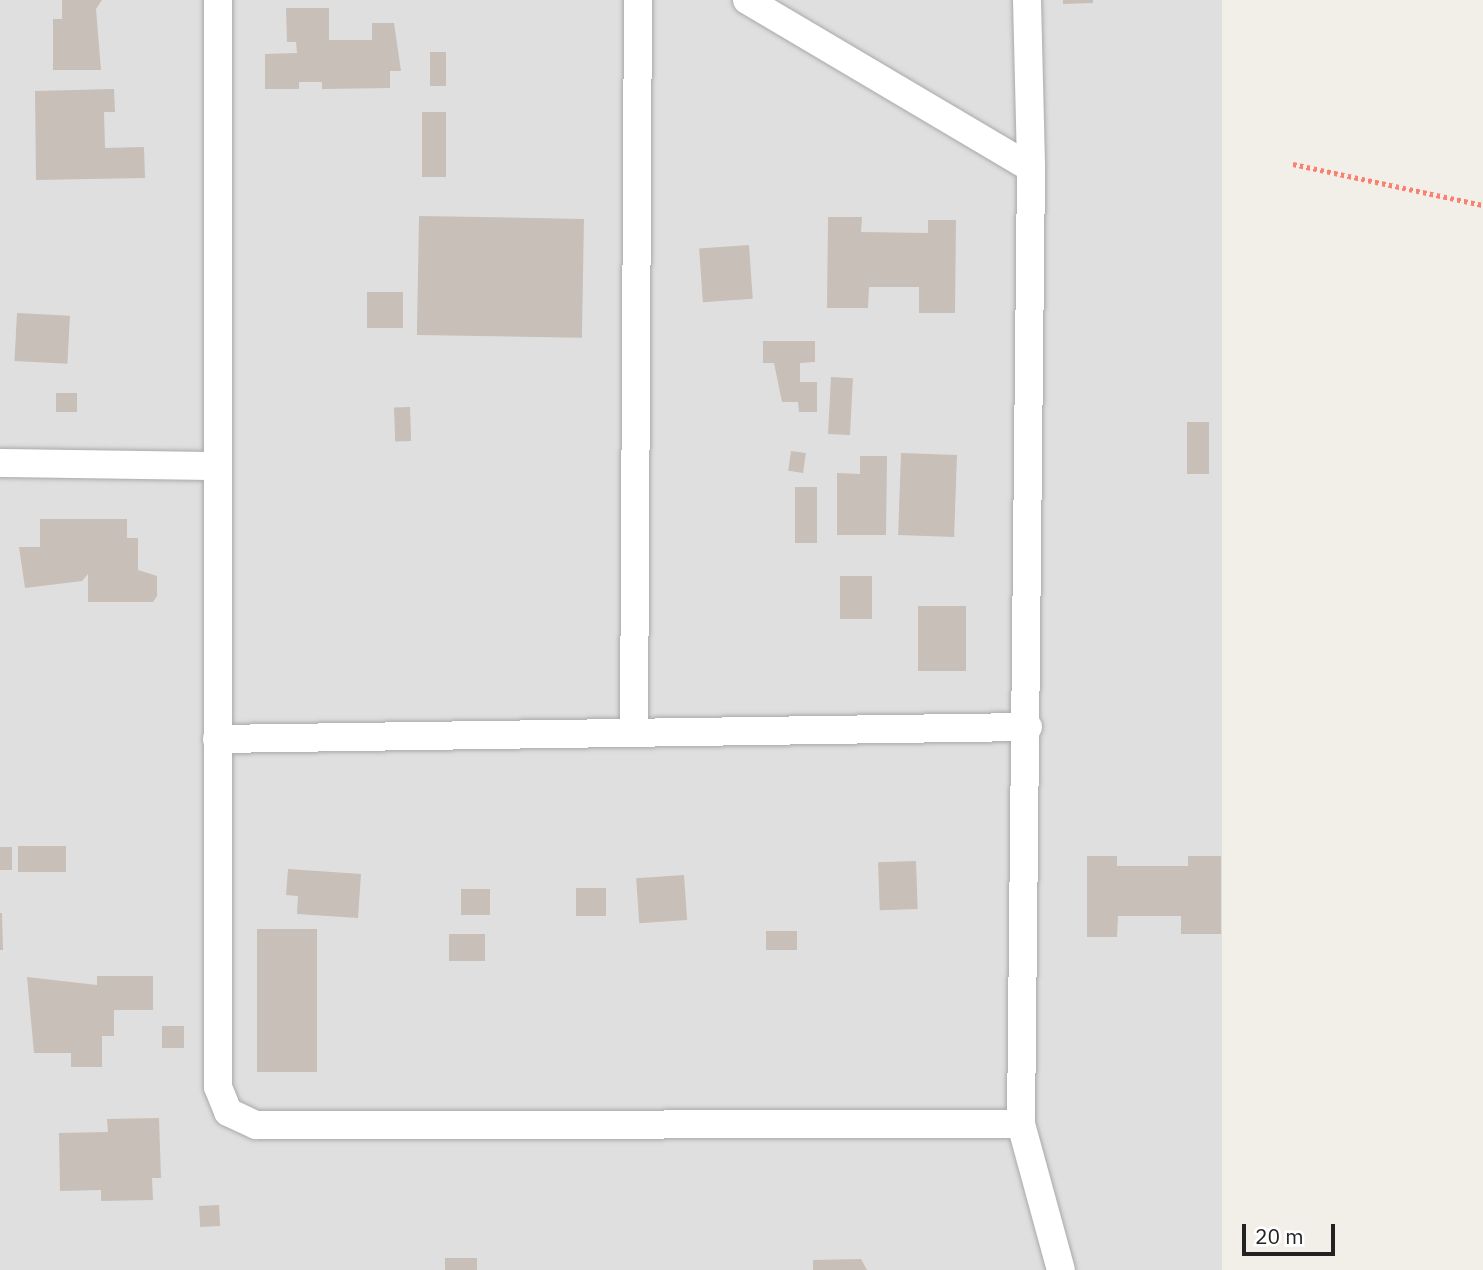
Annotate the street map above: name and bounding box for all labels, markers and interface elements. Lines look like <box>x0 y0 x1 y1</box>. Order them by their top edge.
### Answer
scale bar <box>1245 1210 1338 1254</box>
text: 20 m <box>1255 1222 1304 1250</box>

